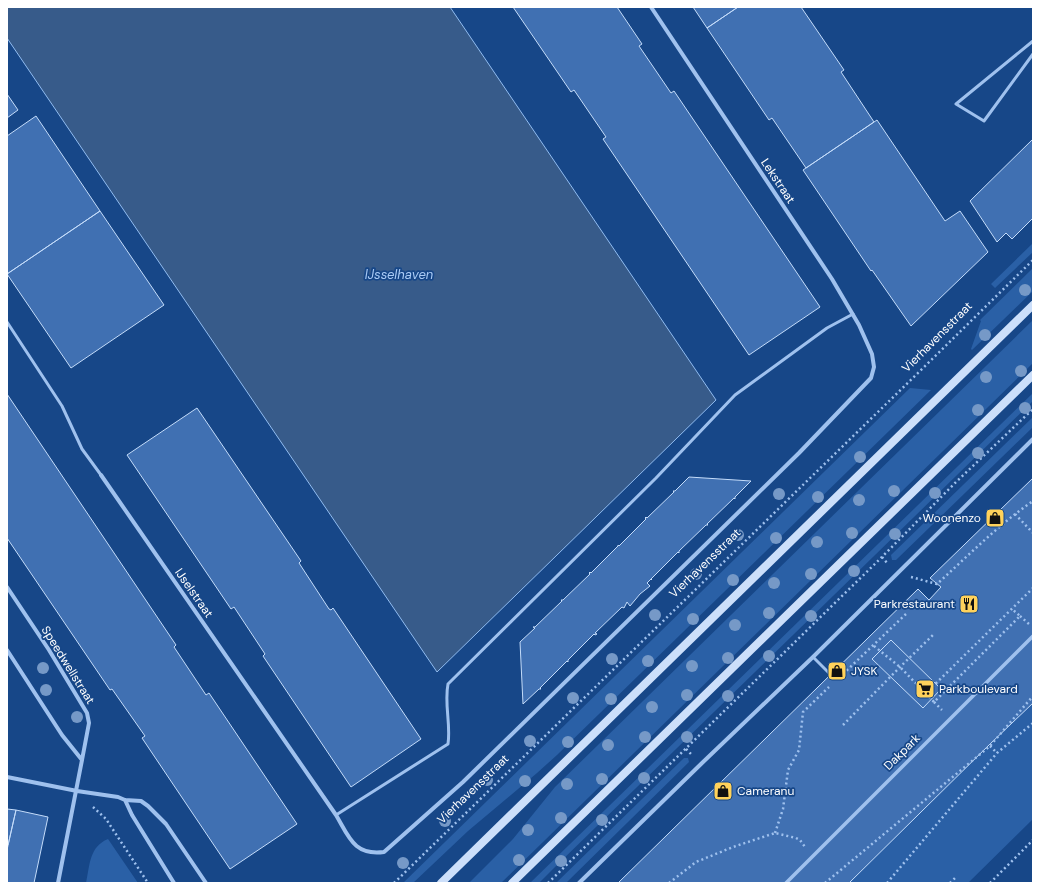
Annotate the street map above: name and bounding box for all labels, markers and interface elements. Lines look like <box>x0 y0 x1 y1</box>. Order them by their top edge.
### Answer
street label: Lekstraat <box>757 155 799 207</box>
water label: IJsselhaven <box>365 266 433 283</box>
street label: Vierhavensstraat <box>898 298 976 376</box>
shop icon: Woonenzo <box>984 507 1006 529</box>
place label: Woonenzo <box>923 510 981 526</box>
street label: Vierhavensstraat <box>666 525 744 601</box>
street label: IJselstraat <box>171 565 217 621</box>
restaurant icon: Parkrestaurant <box>958 593 980 615</box>
place label: Parkrestaurant <box>874 596 955 612</box>
street label: Speedwellstraat <box>38 623 99 707</box>
shop icon: JYSK <box>826 660 848 682</box>
place label: JYSK <box>851 663 877 679</box>
supermarket icon: Parkboulevard <box>914 678 936 700</box>
place label: Parkboulevard <box>939 681 1018 697</box>
street label: Dakpark <box>880 730 924 774</box>
street label: Vierhavensstraat <box>434 751 512 827</box>
shop icon: Cameranu <box>712 780 734 802</box>
place label: Cameranu <box>737 783 794 799</box>

